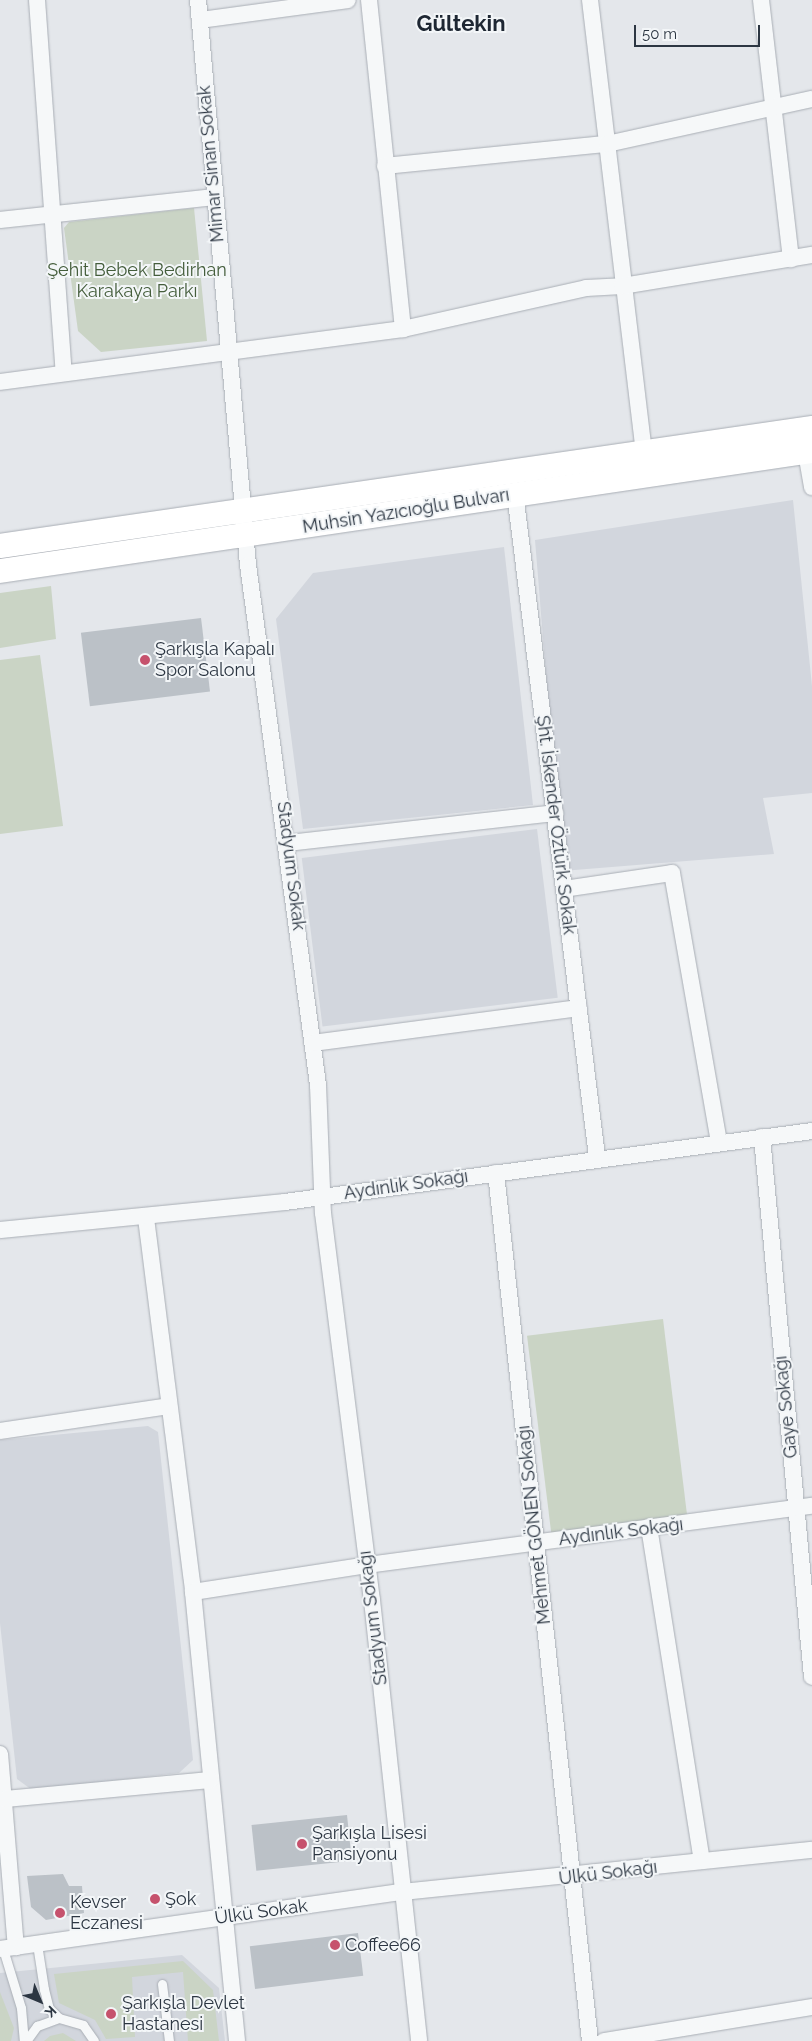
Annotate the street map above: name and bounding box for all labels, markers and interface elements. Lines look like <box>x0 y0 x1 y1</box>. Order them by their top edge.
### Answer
district label: Gültekin <box>416 11 506 37</box>
scale bar <box>637 15 763 47</box>
text: 50 m <box>642 25 677 43</box>
street label: Mimar Sinan Sokak <box>193 85 229 243</box>
park label: Şehit Bebek Bedirhan Karakaya Parkı <box>47 260 227 302</box>
street label: Muhsin Yazıcıoğlu Bulvarı <box>301 484 511 538</box>
place label: Şarkışla Kapalı Spor Salonu <box>155 639 275 682</box>
marker: Şarkışla Kapalı Spor Salonu <box>139 654 151 666</box>
street label: Şht. İskender Öztürk Sokak <box>532 714 580 936</box>
street label: Stadyum Sokak <box>272 800 310 932</box>
street label: Aydınlık Sokağı <box>342 1166 470 1204</box>
street label: Gaye Sokağı <box>770 1355 802 1459</box>
street label: Mehmet GÖNEN Sokağı <box>513 1424 555 1626</box>
street label: Aydınlık Sokağı <box>557 1514 685 1550</box>
street label: Stadyum Sokağı <box>354 1549 392 1687</box>
place label: Şarkışla Lisesi Pansiyonu <box>312 1823 427 1866</box>
marker: Şarkışla Lisesi Pansiyonu <box>296 1838 308 1850</box>
street label: Ülkü Sokağı <box>557 1856 659 1890</box>
place label: Şok <box>165 1888 196 1910</box>
place label: Kevser Eczanesi <box>70 1892 143 1935</box>
marker: Şok <box>149 1893 161 1905</box>
street label: Ülkü Sokak <box>213 1895 309 1929</box>
marker: Kevser Eczanesi <box>54 1907 66 1919</box>
place label: Coffee66 <box>345 1934 421 1956</box>
marker: Coffee66 <box>329 1939 341 1951</box>
north arrow <box>15 1976 65 2026</box>
place label: Şarkışla Devlet Hastanesi <box>122 1993 245 2036</box>
text: K <box>42 2003 60 2021</box>
marker: Şarkışla Devlet Hastanesi <box>104 2007 118 2021</box>

